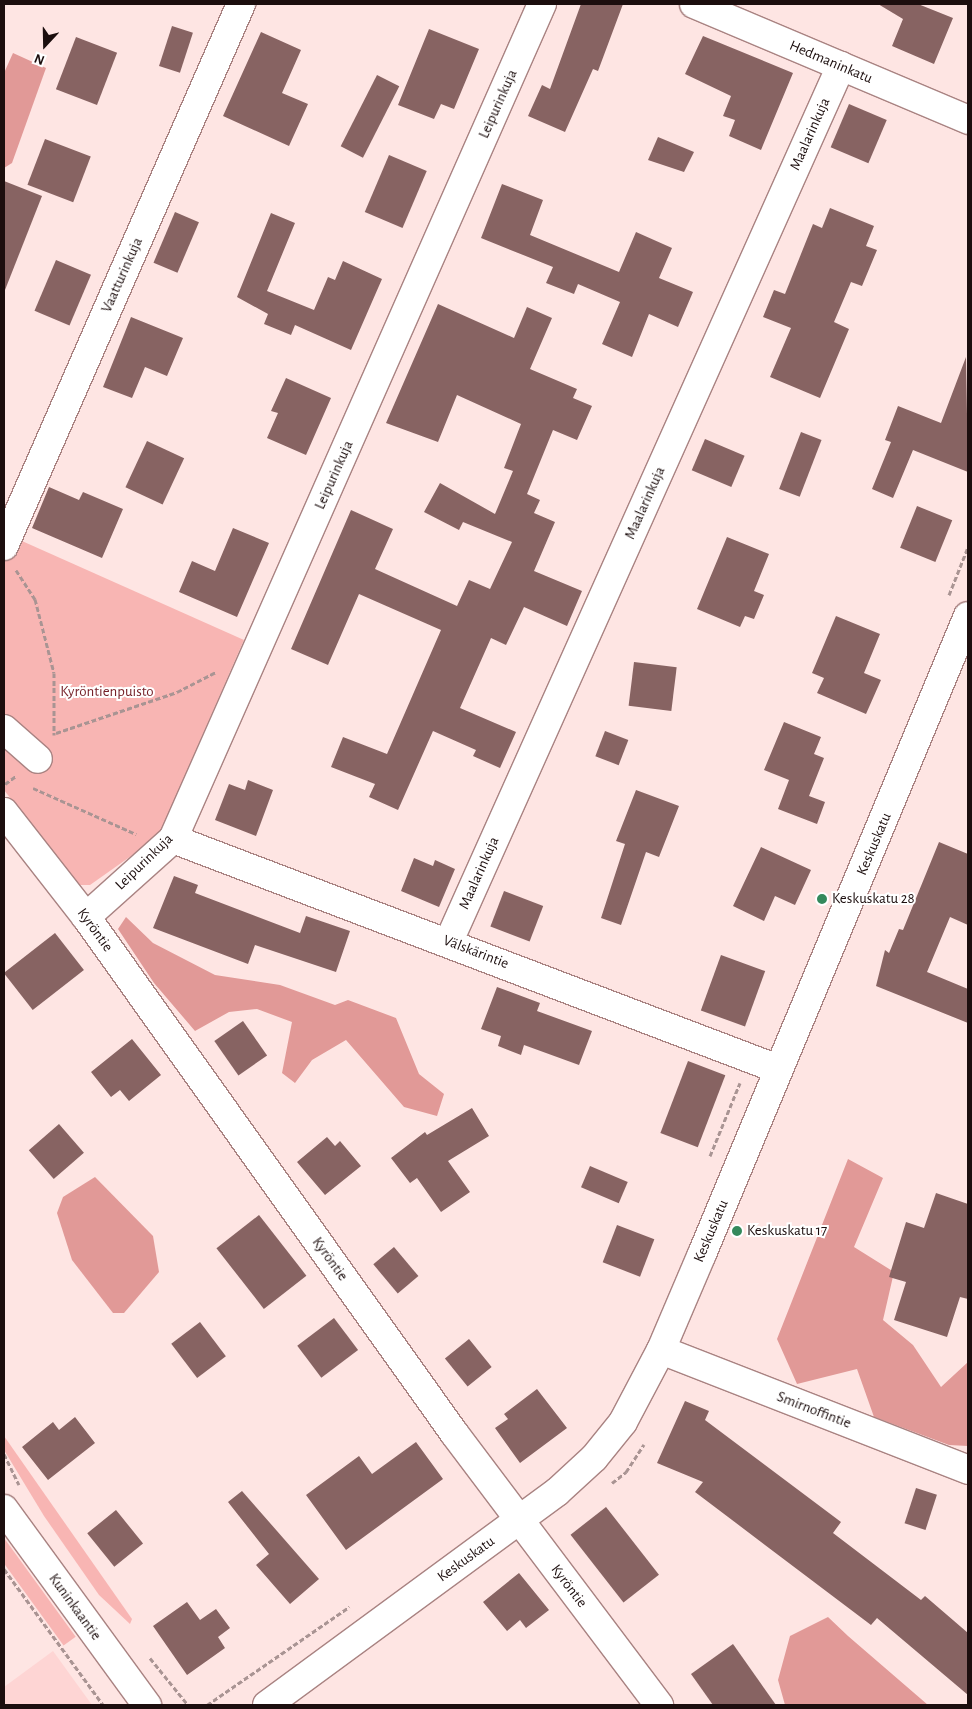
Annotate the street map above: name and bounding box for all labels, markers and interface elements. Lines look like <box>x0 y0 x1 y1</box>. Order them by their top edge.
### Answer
north arrow <box>20 20 70 70</box>
street label: Hedmaninkatu <box>787 36 875 88</box>
text: N <box>33 51 47 67</box>
street label: Leipurinkuja <box>475 67 521 141</box>
street label: Maalarinkuja <box>786 95 834 173</box>
street label: Vaatturinkuja <box>97 235 147 315</box>
street label: Leipurinkuja <box>311 438 357 512</box>
street label: Maalarinkuja <box>621 464 669 542</box>
park label: Kyröntienpuisto <box>60 683 154 701</box>
street label: Keskuskatu <box>853 810 895 878</box>
street label: Leipurinkuja <box>111 830 177 894</box>
street label: Maalarinkuja <box>455 834 503 912</box>
place label: Keskuskatu 28 <box>832 890 915 908</box>
marker: Keskuskatu 28 <box>816 893 828 905</box>
street label: Kyröntie <box>73 905 117 955</box>
street label: Välskärintie <box>441 931 511 973</box>
street label: Keskuskatu <box>690 1197 732 1265</box>
place label: Keskuskatu 17 <box>747 1222 827 1240</box>
marker: Keskuskatu 17 <box>731 1225 743 1237</box>
street label: Kyröntie <box>308 1234 352 1284</box>
street label: Smirnoffintie <box>774 1388 854 1432</box>
street label: Keskuskatu <box>434 1532 498 1586</box>
street label: Kyröntie <box>547 1561 591 1611</box>
street label: Kuninkaantie <box>45 1570 105 1644</box>

